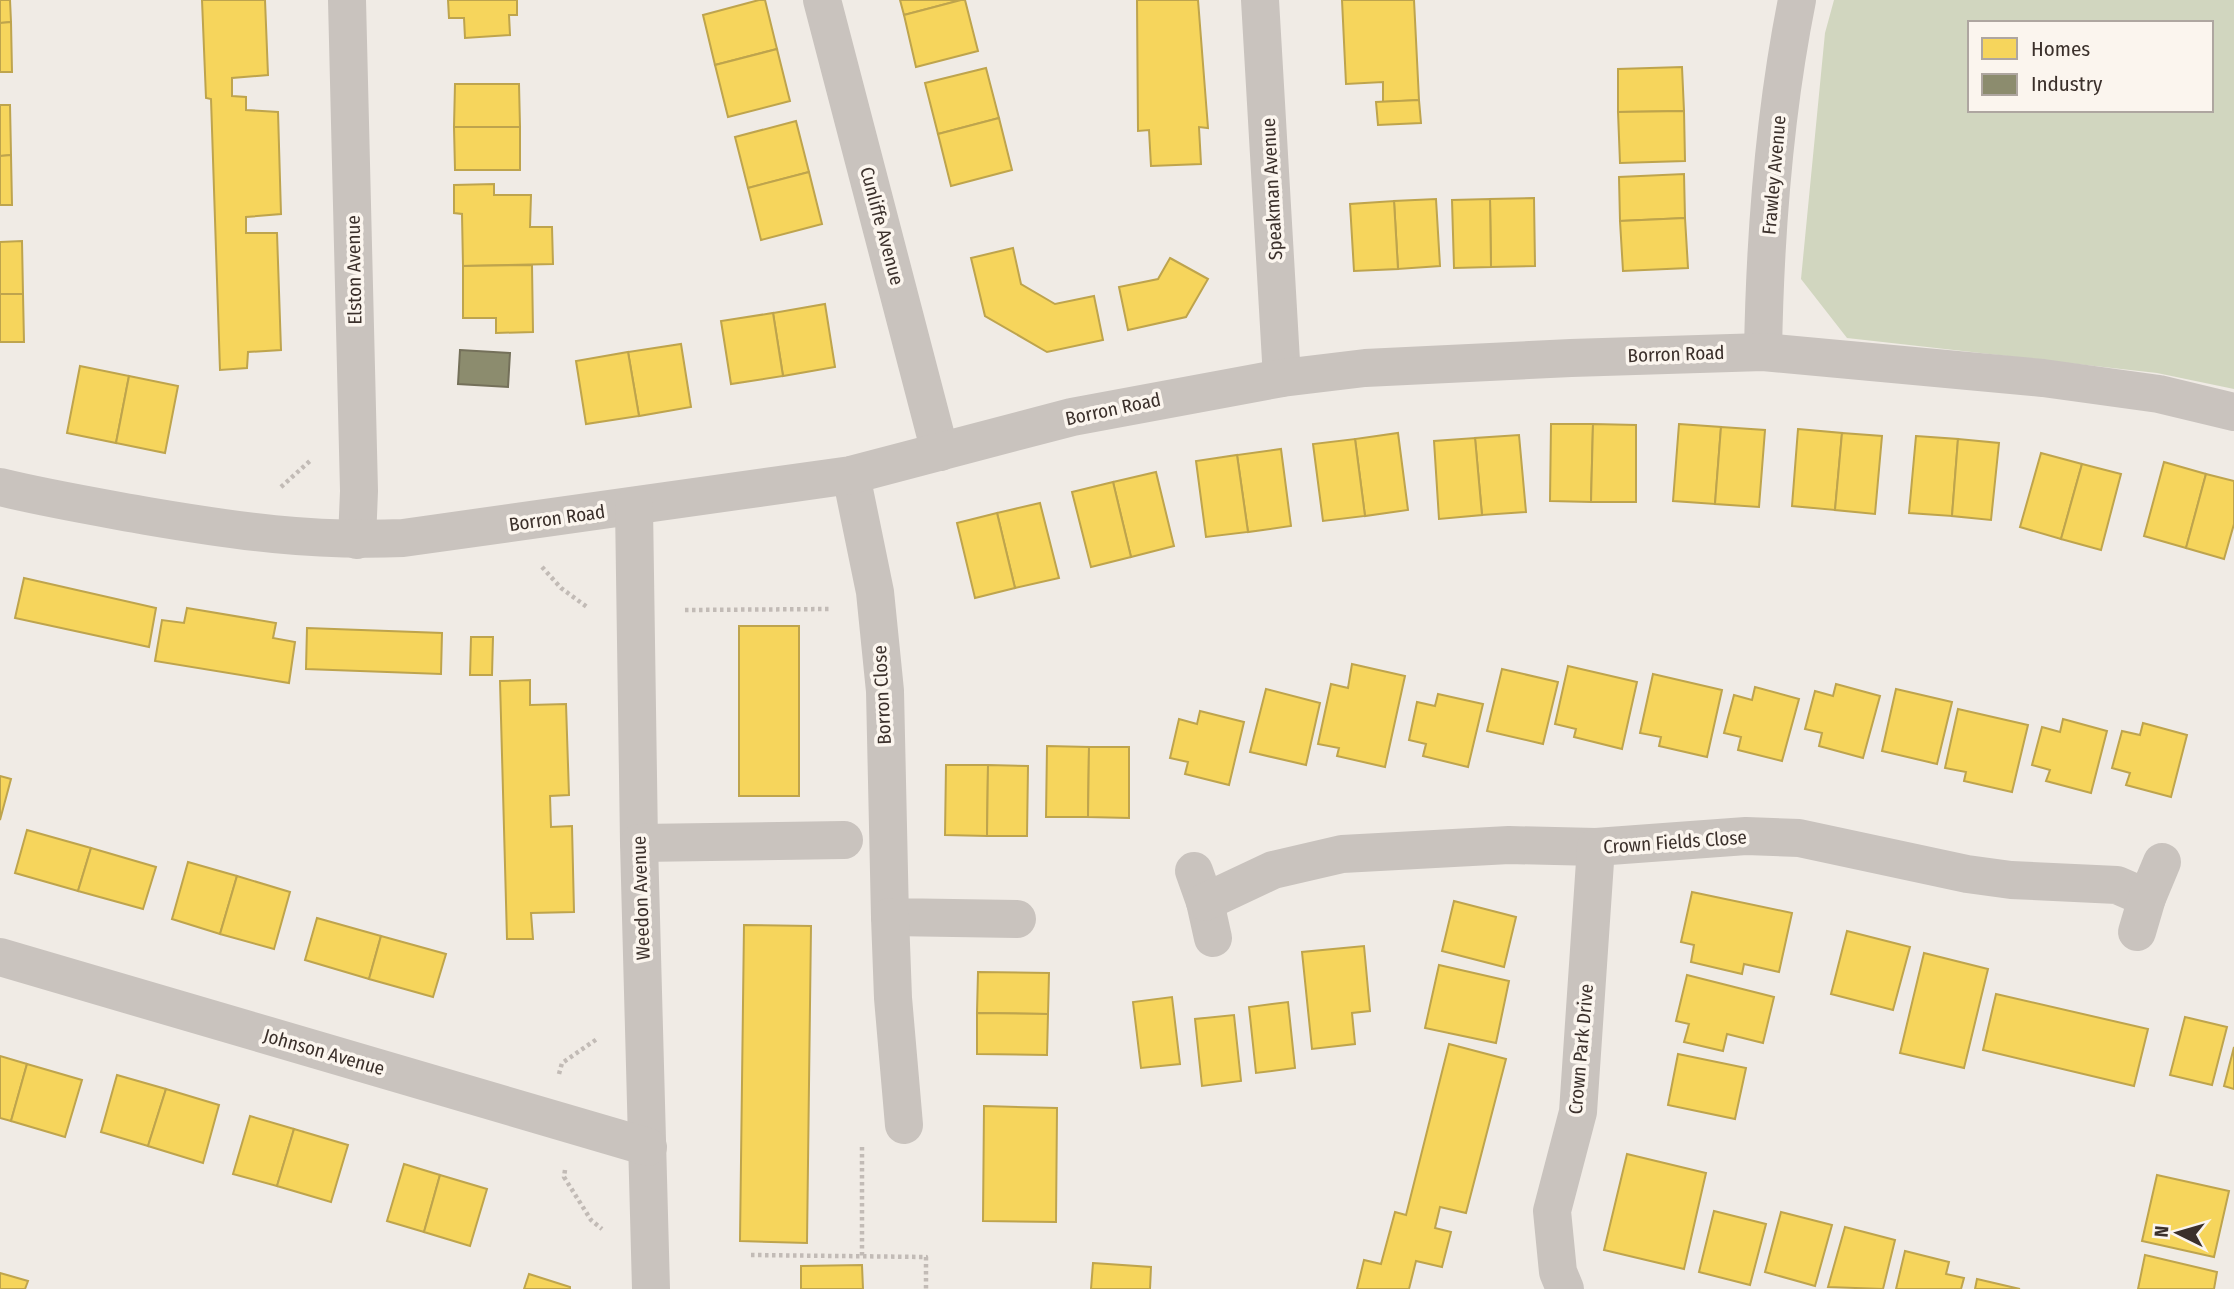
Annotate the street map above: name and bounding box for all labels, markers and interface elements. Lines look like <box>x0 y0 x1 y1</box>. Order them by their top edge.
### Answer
legend <box>1968 21 2213 112</box>
text: Homes <box>2031 36 2090 62</box>
text: Industry <box>2031 71 2103 97</box>
street label: Frawley Avenue <box>1757 114 1791 236</box>
street label: Speakman Avenue <box>1257 117 1287 261</box>
street label: Cunliffe Avenue <box>855 164 909 288</box>
street label: Elston Avenue <box>342 215 366 325</box>
street label: Borron Road <box>1627 341 1725 367</box>
street label: Borron Road <box>1063 388 1163 430</box>
street label: Borron Road <box>507 500 607 536</box>
street label: Borron Close <box>868 645 896 745</box>
street label: Crown Fields Close <box>1602 826 1748 858</box>
street label: Weedon Avenue <box>627 835 655 961</box>
street label: Crown Park Drive <box>1564 983 1598 1115</box>
street label: Johnson Avenue <box>261 1024 387 1080</box>
north arrow <box>2143 1198 2213 1268</box>
text: N <box>2150 1225 2174 1238</box>

